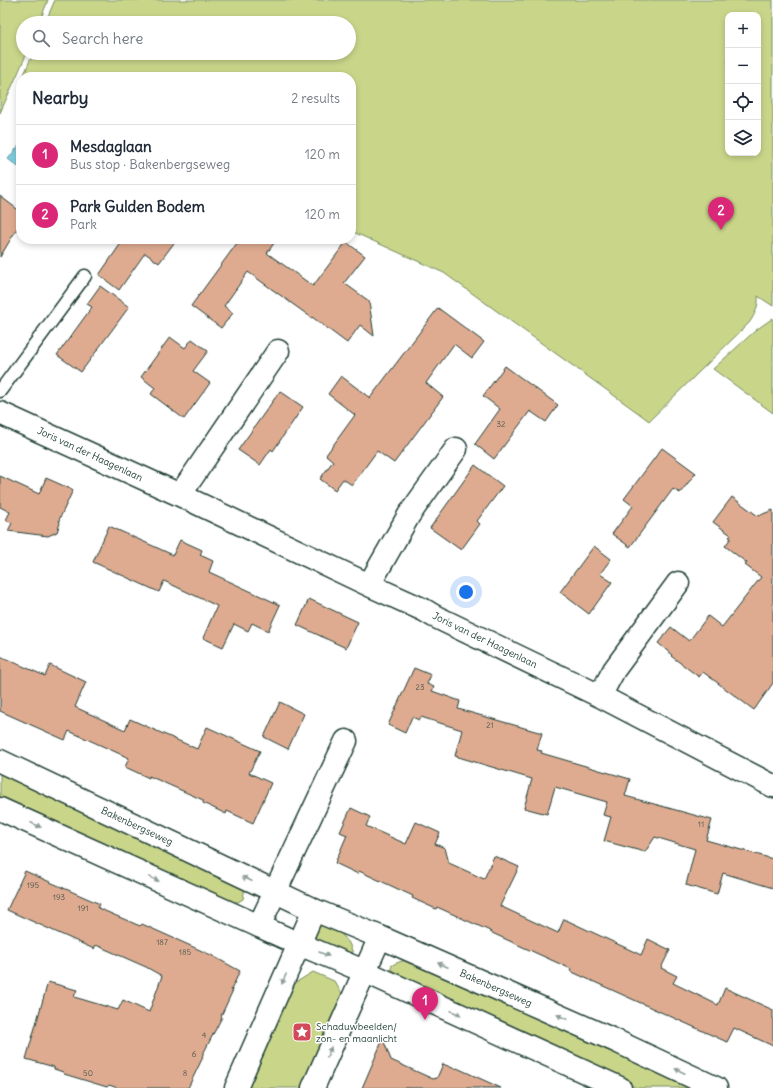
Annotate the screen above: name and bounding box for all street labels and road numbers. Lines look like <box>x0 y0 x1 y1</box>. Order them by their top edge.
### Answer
street label: Joris van der Haagenlaan <box>35 424 145 484</box>
street label: Joris van der Haagenlaan <box>430 609 540 671</box>
street label: Bakenbergseweg <box>99 804 175 848</box>
street label: Bakenbergseweg <box>458 966 534 1010</box>

